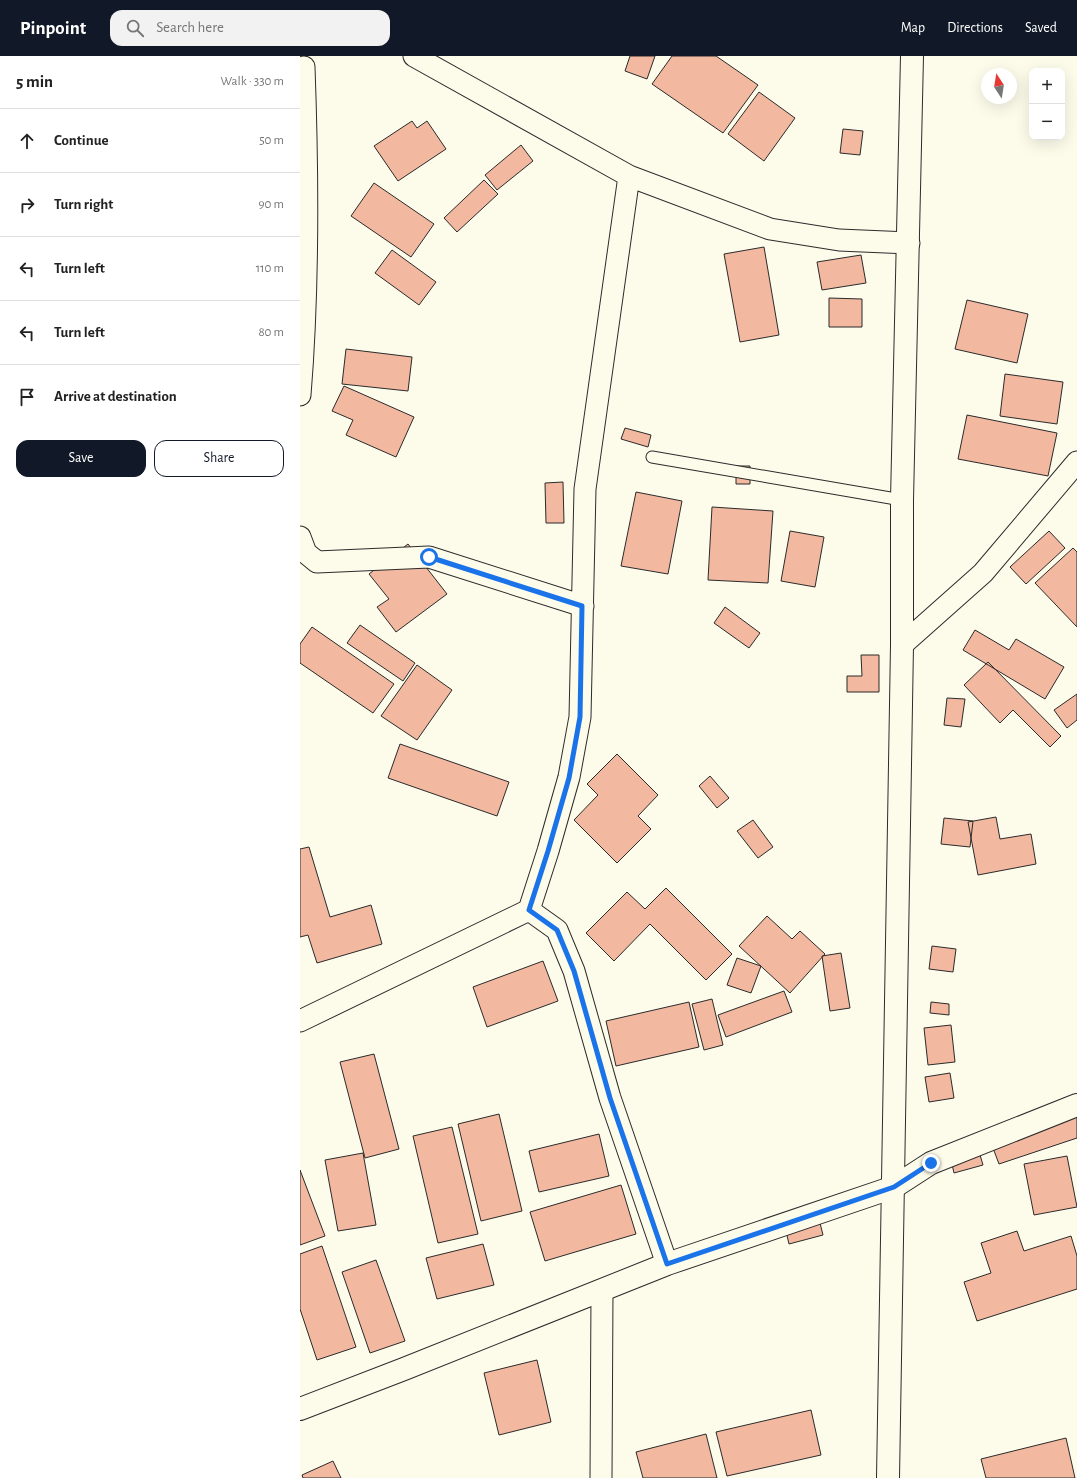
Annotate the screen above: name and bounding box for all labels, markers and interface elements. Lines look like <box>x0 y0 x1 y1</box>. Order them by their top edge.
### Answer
search box <box>110 10 390 46</box>
icon: search <box>124 17 146 39</box>
text: Pinpoint <box>20 19 86 38</box>
text: Search here <box>156 20 224 35</box>
text: Map <box>901 21 925 35</box>
text: Directions <box>947 21 1003 35</box>
text: Saved <box>1025 21 1057 35</box>
north arrow <box>981 68 1017 104</box>
map controls <box>1029 68 1065 140</box>
button: + <box>1029 68 1065 104</box>
text: 5 min <box>16 73 53 90</box>
text: Walk · 330 m <box>221 75 284 88</box>
button: − <box>1029 104 1065 140</box>
icon: ahead <box>16 130 38 152</box>
text: Continue <box>54 133 109 148</box>
text: 50 m <box>259 134 284 147</box>
icon: right <box>16 194 38 216</box>
text: Turn right <box>54 197 113 212</box>
text: 90 m <box>258 198 284 211</box>
icon: left <box>16 258 38 280</box>
text: Turn left <box>54 261 105 276</box>
text: 110 m <box>256 262 284 275</box>
icon: left <box>16 322 38 344</box>
text: Turn left <box>54 325 105 340</box>
text: 80 m <box>258 326 284 339</box>
icon: arrive <box>16 386 38 408</box>
text: Arrive at destination <box>54 389 177 404</box>
button: Save <box>16 440 146 477</box>
button: Share <box>154 440 284 477</box>
route start <box>420 548 438 566</box>
route end <box>922 1154 940 1172</box>

